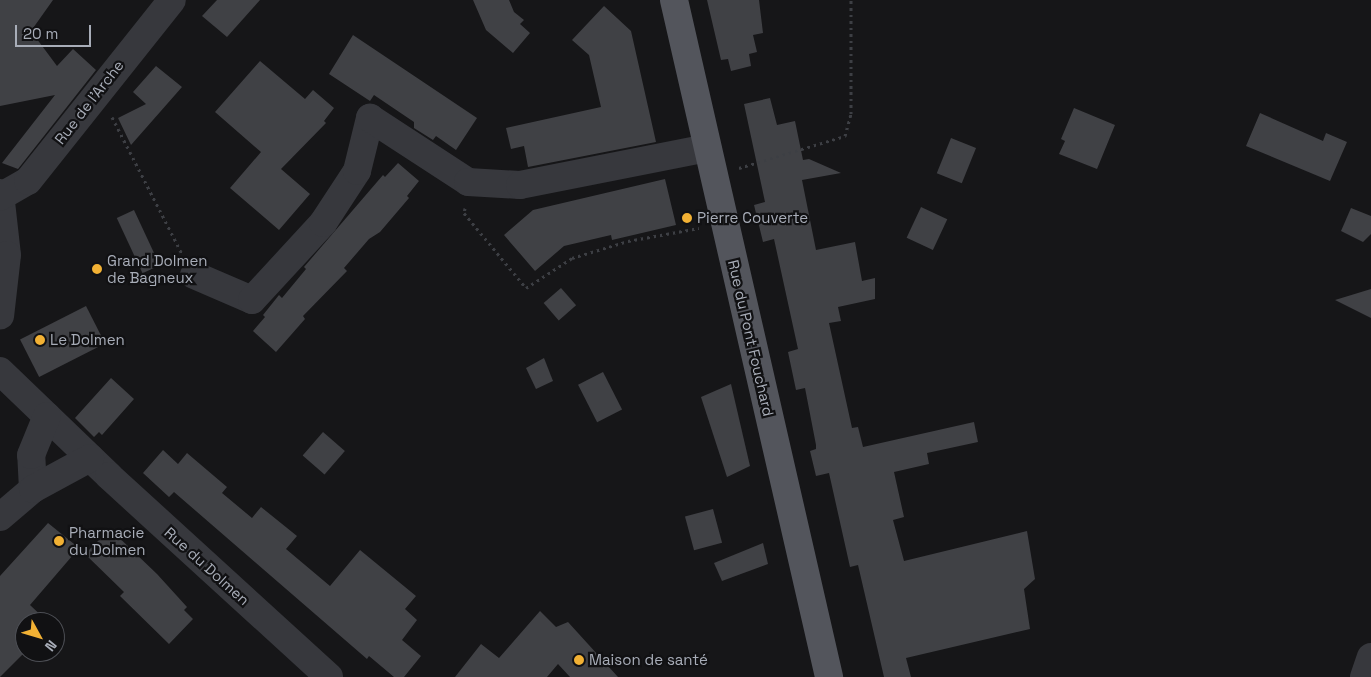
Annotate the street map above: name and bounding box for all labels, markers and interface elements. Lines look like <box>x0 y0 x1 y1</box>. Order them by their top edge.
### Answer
scale bar <box>18 15 94 47</box>
text: 20 m <box>23 24 58 43</box>
street label: Rue de l'Arche <box>51 56 127 148</box>
place label: Pierre Couverte <box>697 209 808 227</box>
marker: Pierre Couverte <box>681 212 693 224</box>
place label: Grand Dolmen de Bagneux <box>107 251 208 286</box>
street label: Rue du Pont Fouchard <box>724 258 778 418</box>
marker: Grand Dolmen de Bagneux <box>91 263 103 275</box>
place label: Le Dolmen <box>50 331 125 349</box>
marker: Le Dolmen <box>34 334 46 346</box>
place label: Pharmacie du Dolmen <box>69 523 146 558</box>
street label: Rue du Dolmen <box>161 523 253 609</box>
marker: Pharmacie du Dolmen <box>53 535 65 547</box>
north arrow <box>15 612 65 662</box>
text: N <box>41 636 61 655</box>
place label: Maison de santé <box>589 651 708 669</box>
marker: Maison de santé <box>573 654 585 666</box>

